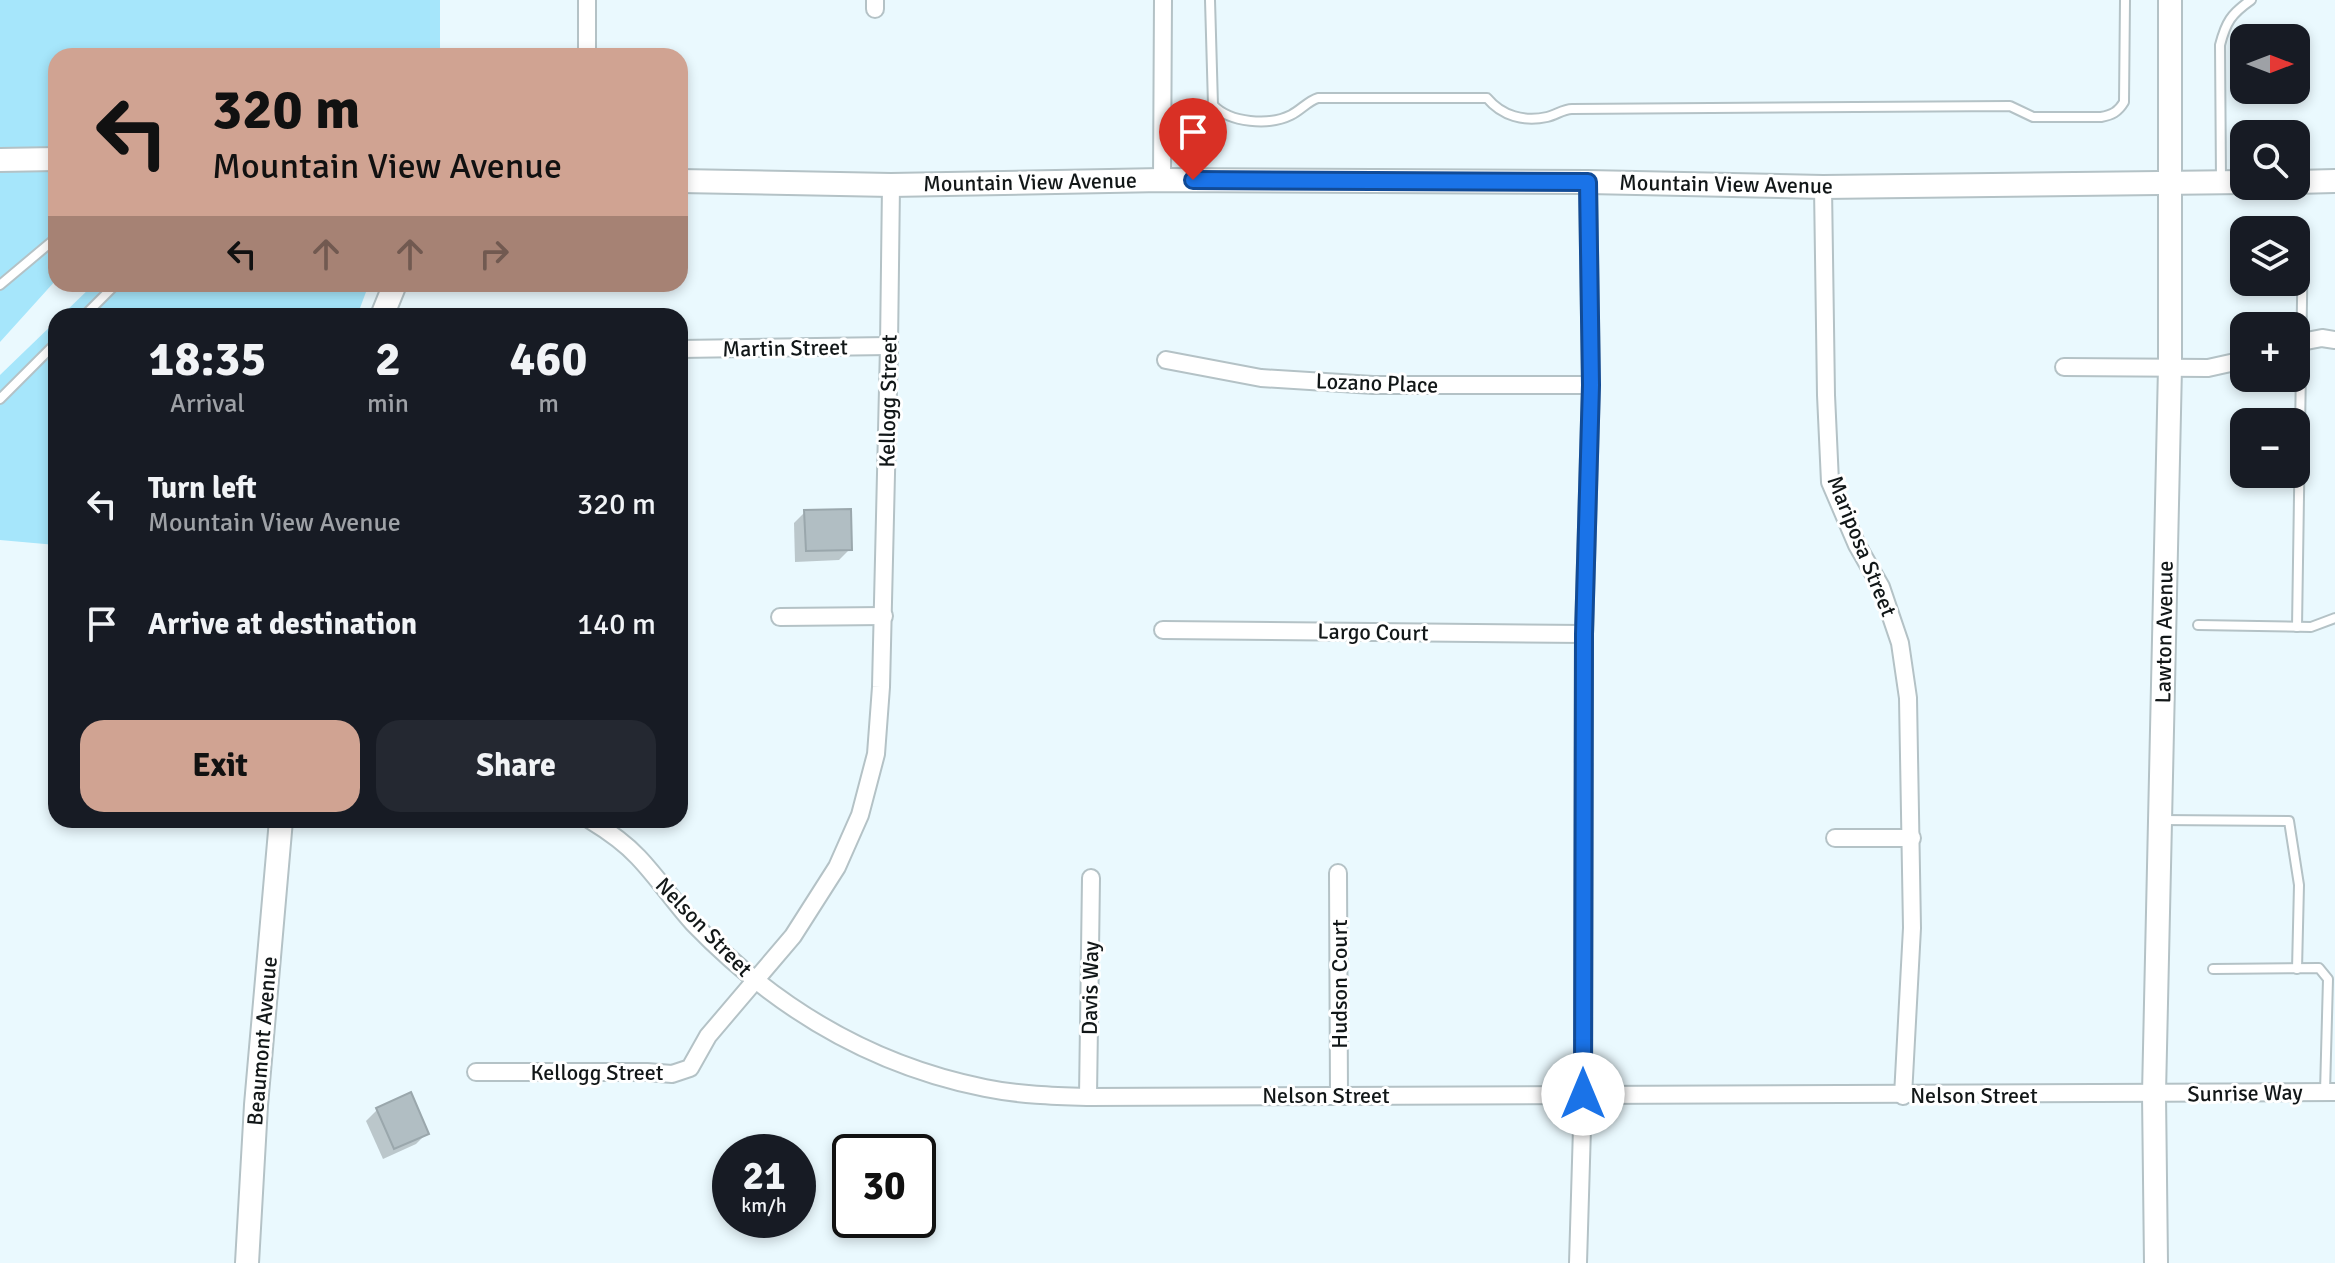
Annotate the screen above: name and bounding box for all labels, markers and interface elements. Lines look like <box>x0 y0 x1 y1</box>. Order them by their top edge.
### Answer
north arrow <box>2230 24 2310 104</box>
map controls <box>2230 24 2310 488</box>
text: 320 m <box>212 75 360 144</box>
icon: left <box>80 80 184 184</box>
pin <box>1159 98 1227 180</box>
icon: arrive <box>1171 110 1215 154</box>
button: search <box>2230 120 2310 200</box>
text: Mountain View Avenue <box>212 144 562 189</box>
street label: Mountain View Avenue <box>923 167 1137 197</box>
street label: Mountain View Avenue <box>1619 169 1833 199</box>
button: layers <box>2230 216 2310 296</box>
icon: left <box>220 232 264 276</box>
icon: ahead <box>304 232 348 276</box>
icon: ahead <box>388 232 432 276</box>
icon: right <box>472 232 516 276</box>
button: + <box>2230 312 2310 392</box>
text: 18:35 <box>149 330 266 389</box>
text: 2 <box>375 330 401 389</box>
text: 460 <box>510 330 587 389</box>
street label: Martin Street <box>722 333 848 363</box>
street label: Kellogg Street <box>873 334 903 468</box>
street label: Lozano Place <box>1315 367 1439 399</box>
text: Arrival <box>170 388 245 420</box>
text: min <box>367 388 409 420</box>
text: m <box>538 388 559 420</box>
button: − <box>2230 408 2310 488</box>
text: Turn left <box>148 470 257 507</box>
street label: Mariposa Street <box>1821 472 1903 621</box>
icon: left <box>80 482 124 526</box>
text: 320 m <box>577 486 656 523</box>
text: Mountain View Avenue <box>148 507 401 539</box>
street label: Lawton Avenue <box>2149 560 2179 704</box>
icon: arrive <box>80 602 124 646</box>
text: Arrive at destination <box>148 606 417 643</box>
text: 140 m <box>577 606 656 643</box>
street label: Largo Court <box>1317 618 1429 646</box>
button: Exit <box>80 720 360 812</box>
button: Share <box>376 720 656 812</box>
street label: Nelson Street <box>650 872 758 982</box>
street label: Hudson Court <box>1326 919 1353 1049</box>
street label: Davis Way <box>1076 940 1104 1035</box>
street label: Beaumont Avenue <box>241 955 283 1127</box>
position arrow <box>1541 1052 1625 1136</box>
street label: Kellogg Street <box>530 1059 664 1086</box>
street label: Sunrise Way <box>2187 1078 2304 1108</box>
street label: Nelson Street <box>1262 1082 1390 1109</box>
street label: Nelson Street <box>1910 1082 2038 1109</box>
speed limit sign: 30 <box>832 1134 936 1238</box>
text: 21 <box>742 1151 786 1201</box>
text: km/h <box>741 1193 787 1218</box>

